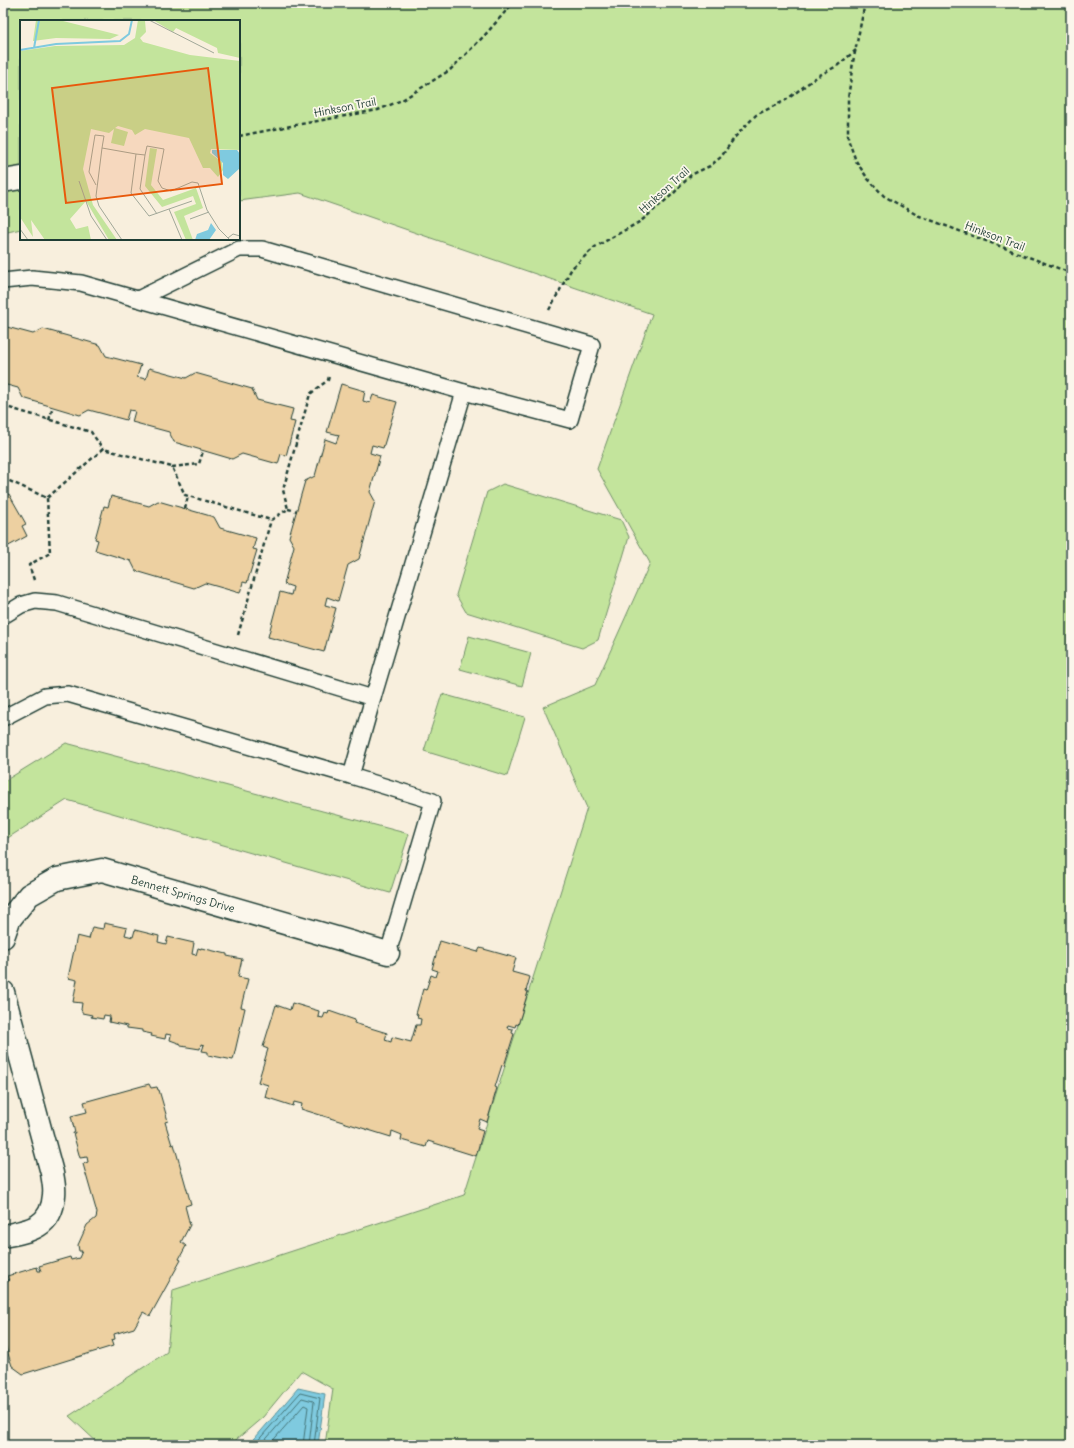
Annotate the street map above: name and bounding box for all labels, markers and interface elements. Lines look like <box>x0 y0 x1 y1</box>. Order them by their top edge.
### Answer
inset map <box>20 20 240 240</box>
street label: Hinkson Trail <box>313 94 377 120</box>
street label: Hinkson Trail <box>636 164 692 216</box>
street label: Hinkson Trail <box>963 218 1027 254</box>
street label: Bennett Springs Drive <box>129 872 237 916</box>

